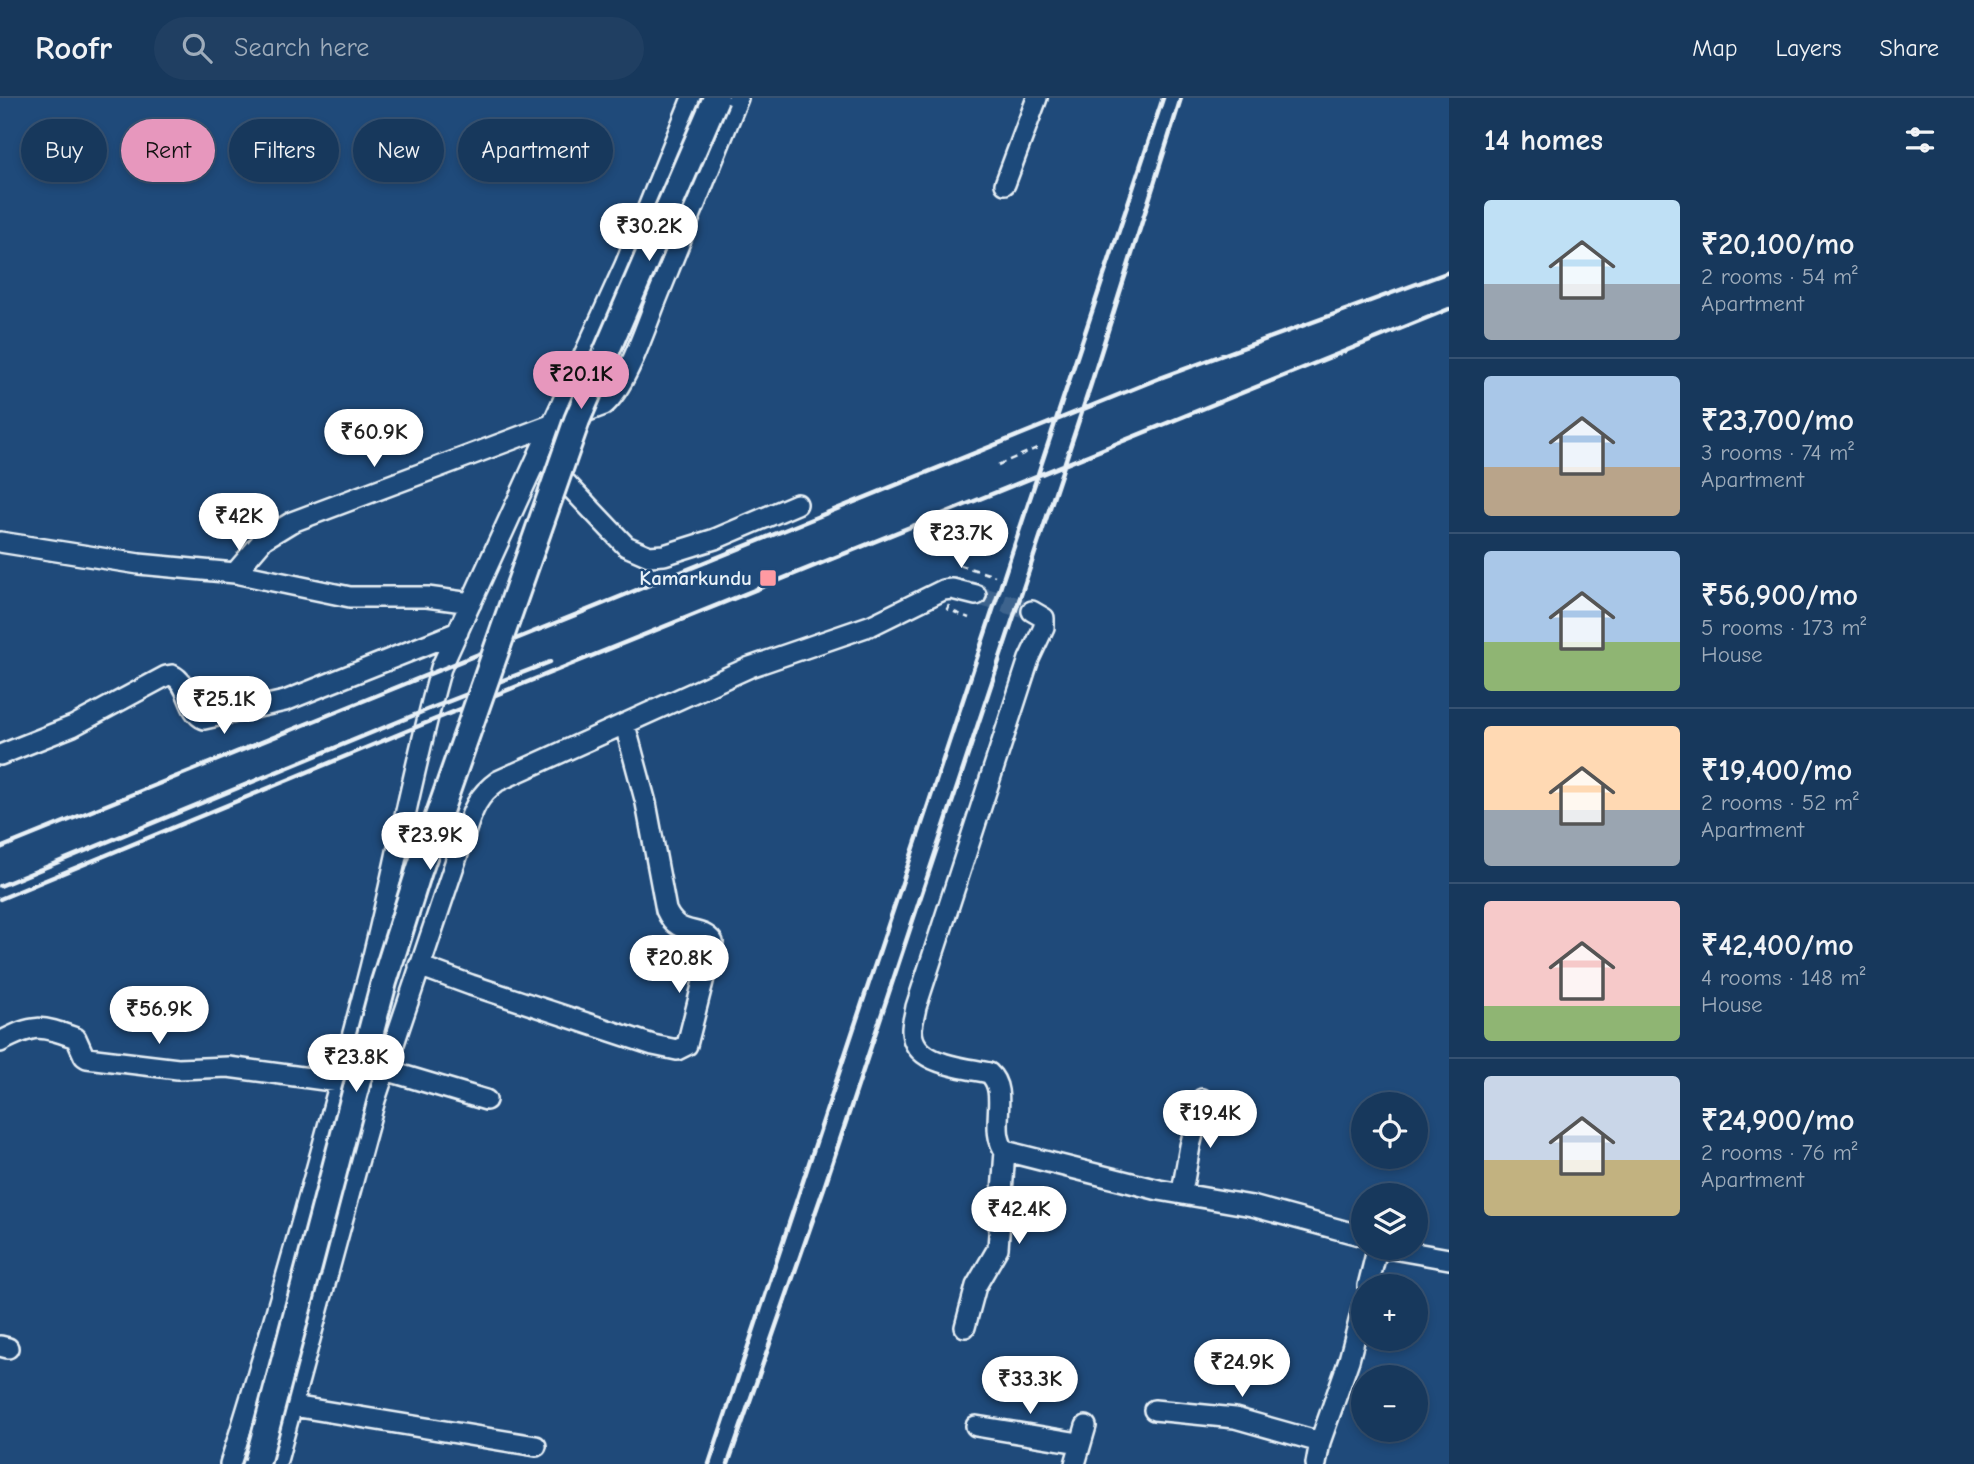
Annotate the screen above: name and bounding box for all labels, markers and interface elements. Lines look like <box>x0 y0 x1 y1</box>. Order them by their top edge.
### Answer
search box <box>154 17 644 80</box>
text: Roofr <box>35 29 112 67</box>
icon: search <box>178 29 216 67</box>
text: Search here <box>234 33 369 63</box>
text: Map <box>1692 34 1738 62</box>
text: Layers <box>1776 34 1841 62</box>
text: Share <box>1879 34 1939 62</box>
chip: Buy <box>21 119 107 182</box>
chip: Rent <box>121 119 215 182</box>
chip: Filters <box>229 119 339 182</box>
chip: New <box>353 119 444 182</box>
chip: Apartment <box>458 119 613 182</box>
icon: filters <box>1901 121 1939 159</box>
text: 14 homes <box>1484 123 1603 158</box>
pin: ₹30.2K <box>592 204 706 263</box>
text: ₹30.2K <box>616 212 682 239</box>
text: ₹20,100/mo <box>1701 227 1855 262</box>
icon: home <box>1540 228 1624 312</box>
text: 2 rooms · 54 m² <box>1701 263 1858 290</box>
text: Apartment <box>1701 290 1804 317</box>
pin: ₹20.1K <box>524 352 638 411</box>
text: ₹20.1K <box>549 360 613 387</box>
text: ₹23,700/mo <box>1701 403 1854 438</box>
icon: home <box>1540 404 1624 488</box>
pin: ₹60.9K <box>317 410 431 469</box>
text: ₹60.9K <box>340 418 408 445</box>
text: 3 rooms · 74 m² <box>1701 439 1854 466</box>
text: Apartment <box>1701 466 1804 493</box>
pin: ₹42K <box>198 494 280 553</box>
text: ₹42K <box>215 502 263 529</box>
pin: ₹23.7K <box>904 510 1018 570</box>
text: ₹23.7K <box>929 519 993 546</box>
place label: Kamarkundu <box>639 566 752 590</box>
marker: Kamarkundu <box>758 568 778 588</box>
text: ₹56,900/mo <box>1701 578 1858 613</box>
icon: home <box>1540 579 1624 663</box>
text: 5 rooms · 173 m² <box>1701 614 1866 641</box>
text: House <box>1701 641 1763 668</box>
pin: ₹25.1K <box>167 676 281 736</box>
text: ₹25.1K <box>193 685 255 712</box>
text: ₹19,400/mo <box>1701 753 1852 788</box>
icon: home <box>1540 754 1624 838</box>
text: 2 rooms · 52 m² <box>1701 789 1859 816</box>
pin: ₹23.9K <box>373 812 487 872</box>
text: Apartment <box>1701 816 1804 843</box>
text: ₹23.9K <box>397 821 463 848</box>
text: ₹42,400/mo <box>1701 928 1854 963</box>
icon: home <box>1540 929 1624 1013</box>
pin: ₹20.8K <box>622 936 736 995</box>
text: ₹20.8K <box>646 944 712 971</box>
text: 4 rooms · 148 m² <box>1701 964 1865 991</box>
pin: ₹56.9K <box>102 986 216 1046</box>
text: House <box>1701 991 1763 1018</box>
text: ₹56.9K <box>126 995 192 1022</box>
pin: ₹23.8K <box>299 1034 413 1094</box>
text: ₹23.8K <box>324 1043 388 1070</box>
pin: ₹19.4K <box>1153 1090 1267 1150</box>
map controls <box>1351 1092 1428 1442</box>
button: locate <box>1351 1092 1428 1169</box>
text: ₹19.4K <box>1179 1099 1241 1126</box>
text: ₹24,900/mo <box>1701 1103 1855 1138</box>
icon: home <box>1540 1104 1624 1188</box>
text: 2 rooms · 76 m² <box>1701 1139 1857 1166</box>
text: Apartment <box>1701 1166 1804 1193</box>
button: layers <box>1351 1183 1428 1260</box>
pin: ₹42.4K <box>962 1186 1076 1246</box>
text: ₹42.4K <box>987 1195 1051 1222</box>
button: + <box>1351 1274 1428 1351</box>
pin: ₹24.9K <box>1185 1340 1299 1399</box>
text: ₹24.9K <box>1210 1348 1274 1375</box>
pin: ₹33.3K <box>973 1356 1087 1416</box>
text: ₹33.3K <box>998 1365 1062 1392</box>
button: − <box>1351 1365 1428 1442</box>

